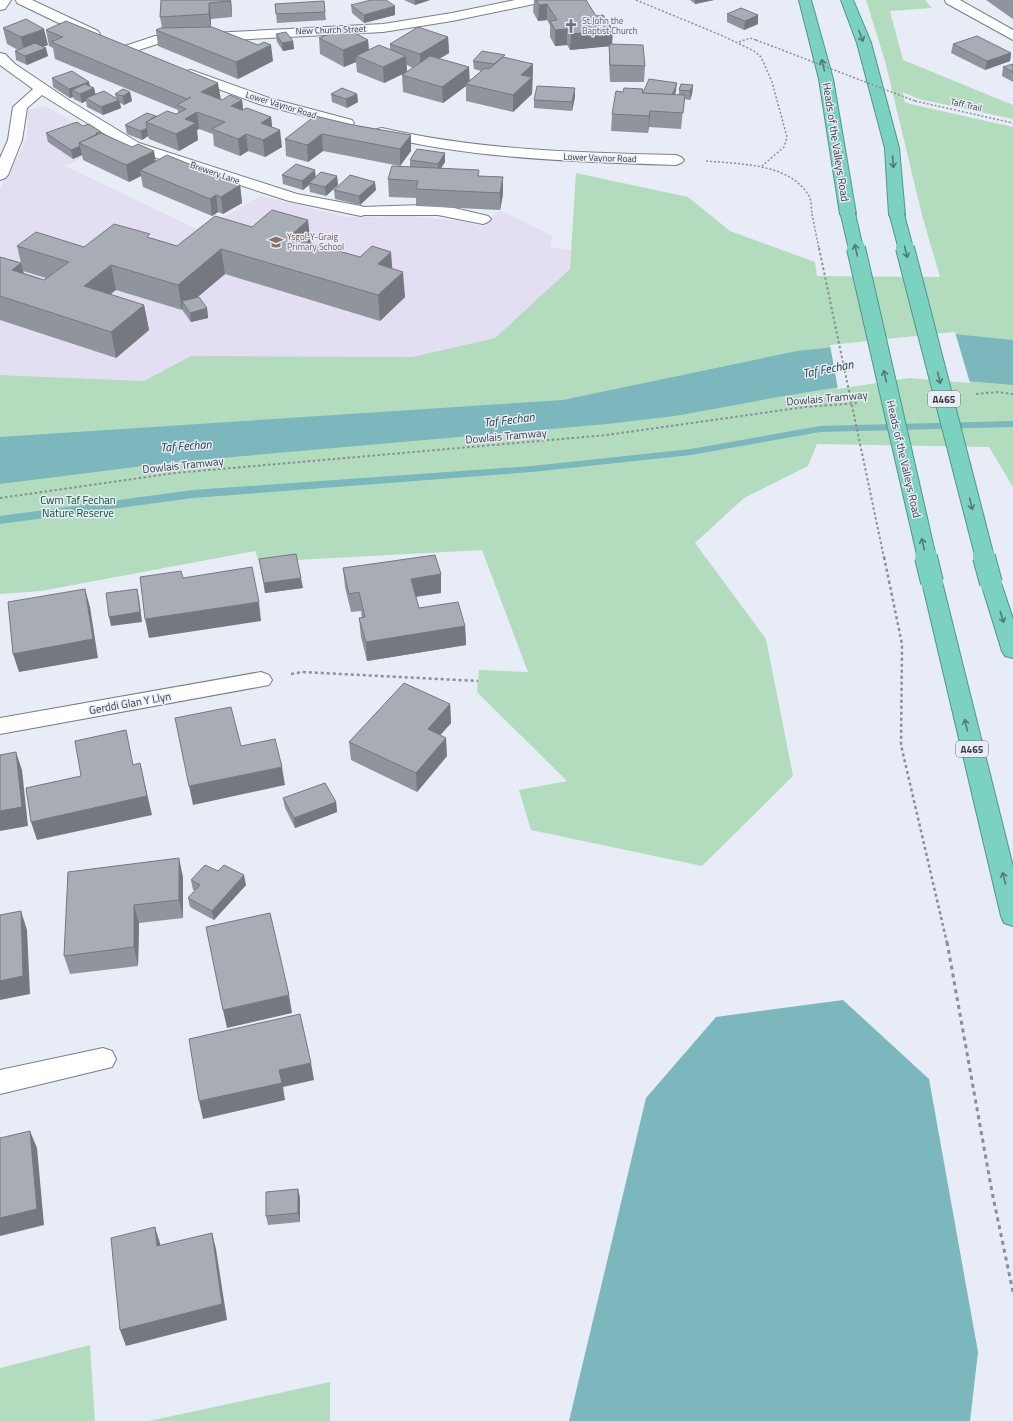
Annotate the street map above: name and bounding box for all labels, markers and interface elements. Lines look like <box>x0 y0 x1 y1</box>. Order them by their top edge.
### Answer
place label: St.John the Baptist Church <box>582 14 638 37</box>
church icon: St.John the Baptist Church <box>563 18 579 34</box>
street label: New Church Street <box>295 22 367 37</box>
one-way arrow <box>858 30 865 42</box>
one-way arrow <box>818 59 826 72</box>
street label: Heads of the Valleys Road <box>819 81 853 203</box>
street label: Lower Vaynor Road <box>244 88 318 122</box>
street label: Taff Trail <box>949 95 983 114</box>
street label: Lower Vaynor Road <box>563 150 637 165</box>
one-way arrow <box>889 155 896 168</box>
street label: Brewery Lane <box>188 158 242 187</box>
place label: Ysgol-Y-Graig Primary School <box>287 230 344 253</box>
school or university icon: Ysgol-Y-Graig Primary School <box>268 234 284 250</box>
one-way arrow <box>852 244 860 257</box>
one-way arrow <box>903 246 911 259</box>
water label: Taf Fechan <box>801 354 856 383</box>
one-way arrow <box>881 370 888 383</box>
one-way arrow <box>935 372 943 385</box>
street label: Dowlais Tramway <box>786 386 869 410</box>
road number: A465 <box>928 391 960 407</box>
street label: Heads of the Valleys Road <box>883 399 925 519</box>
water label: Taf Fechan <box>482 407 536 432</box>
street label: Dowlais Tramway <box>465 424 548 448</box>
water label: Taf Fechan <box>160 434 213 457</box>
street label: Dowlais Tramway <box>142 453 225 477</box>
park label: Cwm Taf Fechan Nature Reserve <box>40 492 116 521</box>
one-way arrow <box>967 498 975 511</box>
one-way arrow <box>919 538 927 551</box>
one-way arrow <box>999 610 1006 623</box>
street label: Gerddi Glan Y Llyn <box>88 688 172 718</box>
one-way arrow <box>962 718 970 731</box>
road number: A465 <box>956 741 988 757</box>
one-way arrow <box>999 872 1007 885</box>

